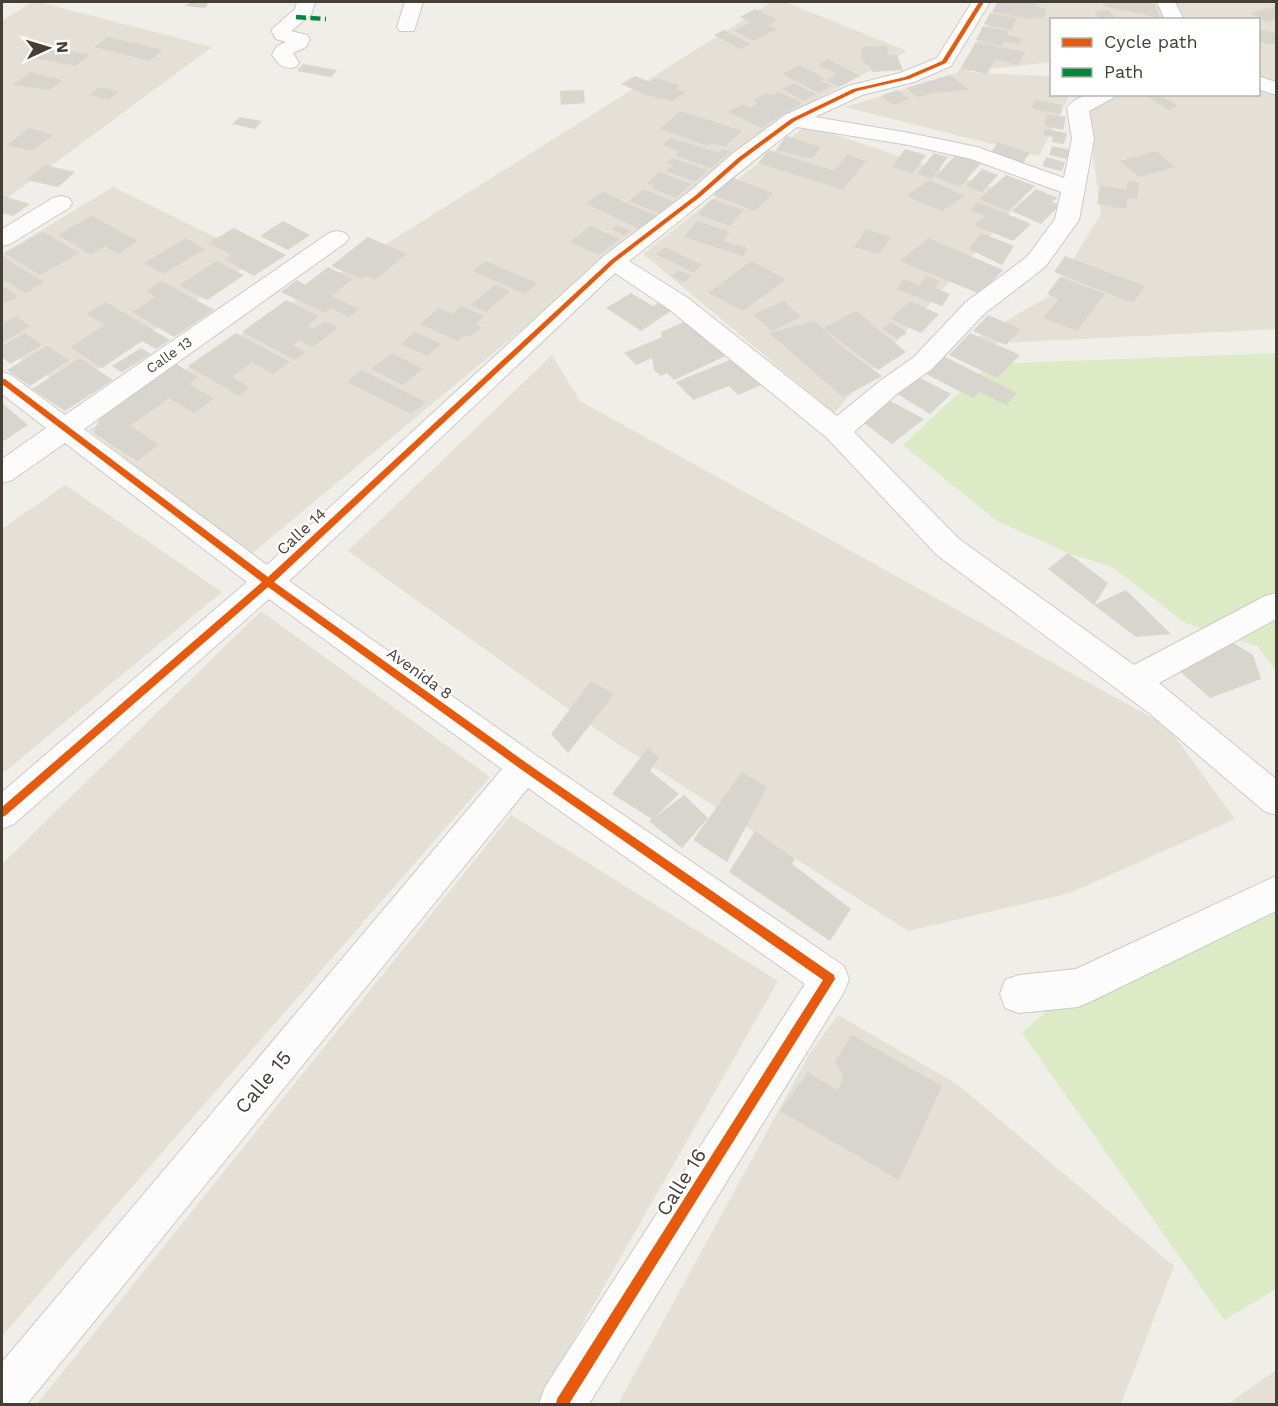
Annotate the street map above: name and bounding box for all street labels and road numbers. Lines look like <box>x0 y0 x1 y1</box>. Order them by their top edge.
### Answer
street label: Calle 13 <box>143 333 195 377</box>
street label: Calle 14 <box>273 504 330 559</box>
street label: Avenida 8 <box>383 643 456 703</box>
street label: Calle 15 <box>230 1046 296 1118</box>
street label: Calle 16 <box>651 1144 711 1220</box>

